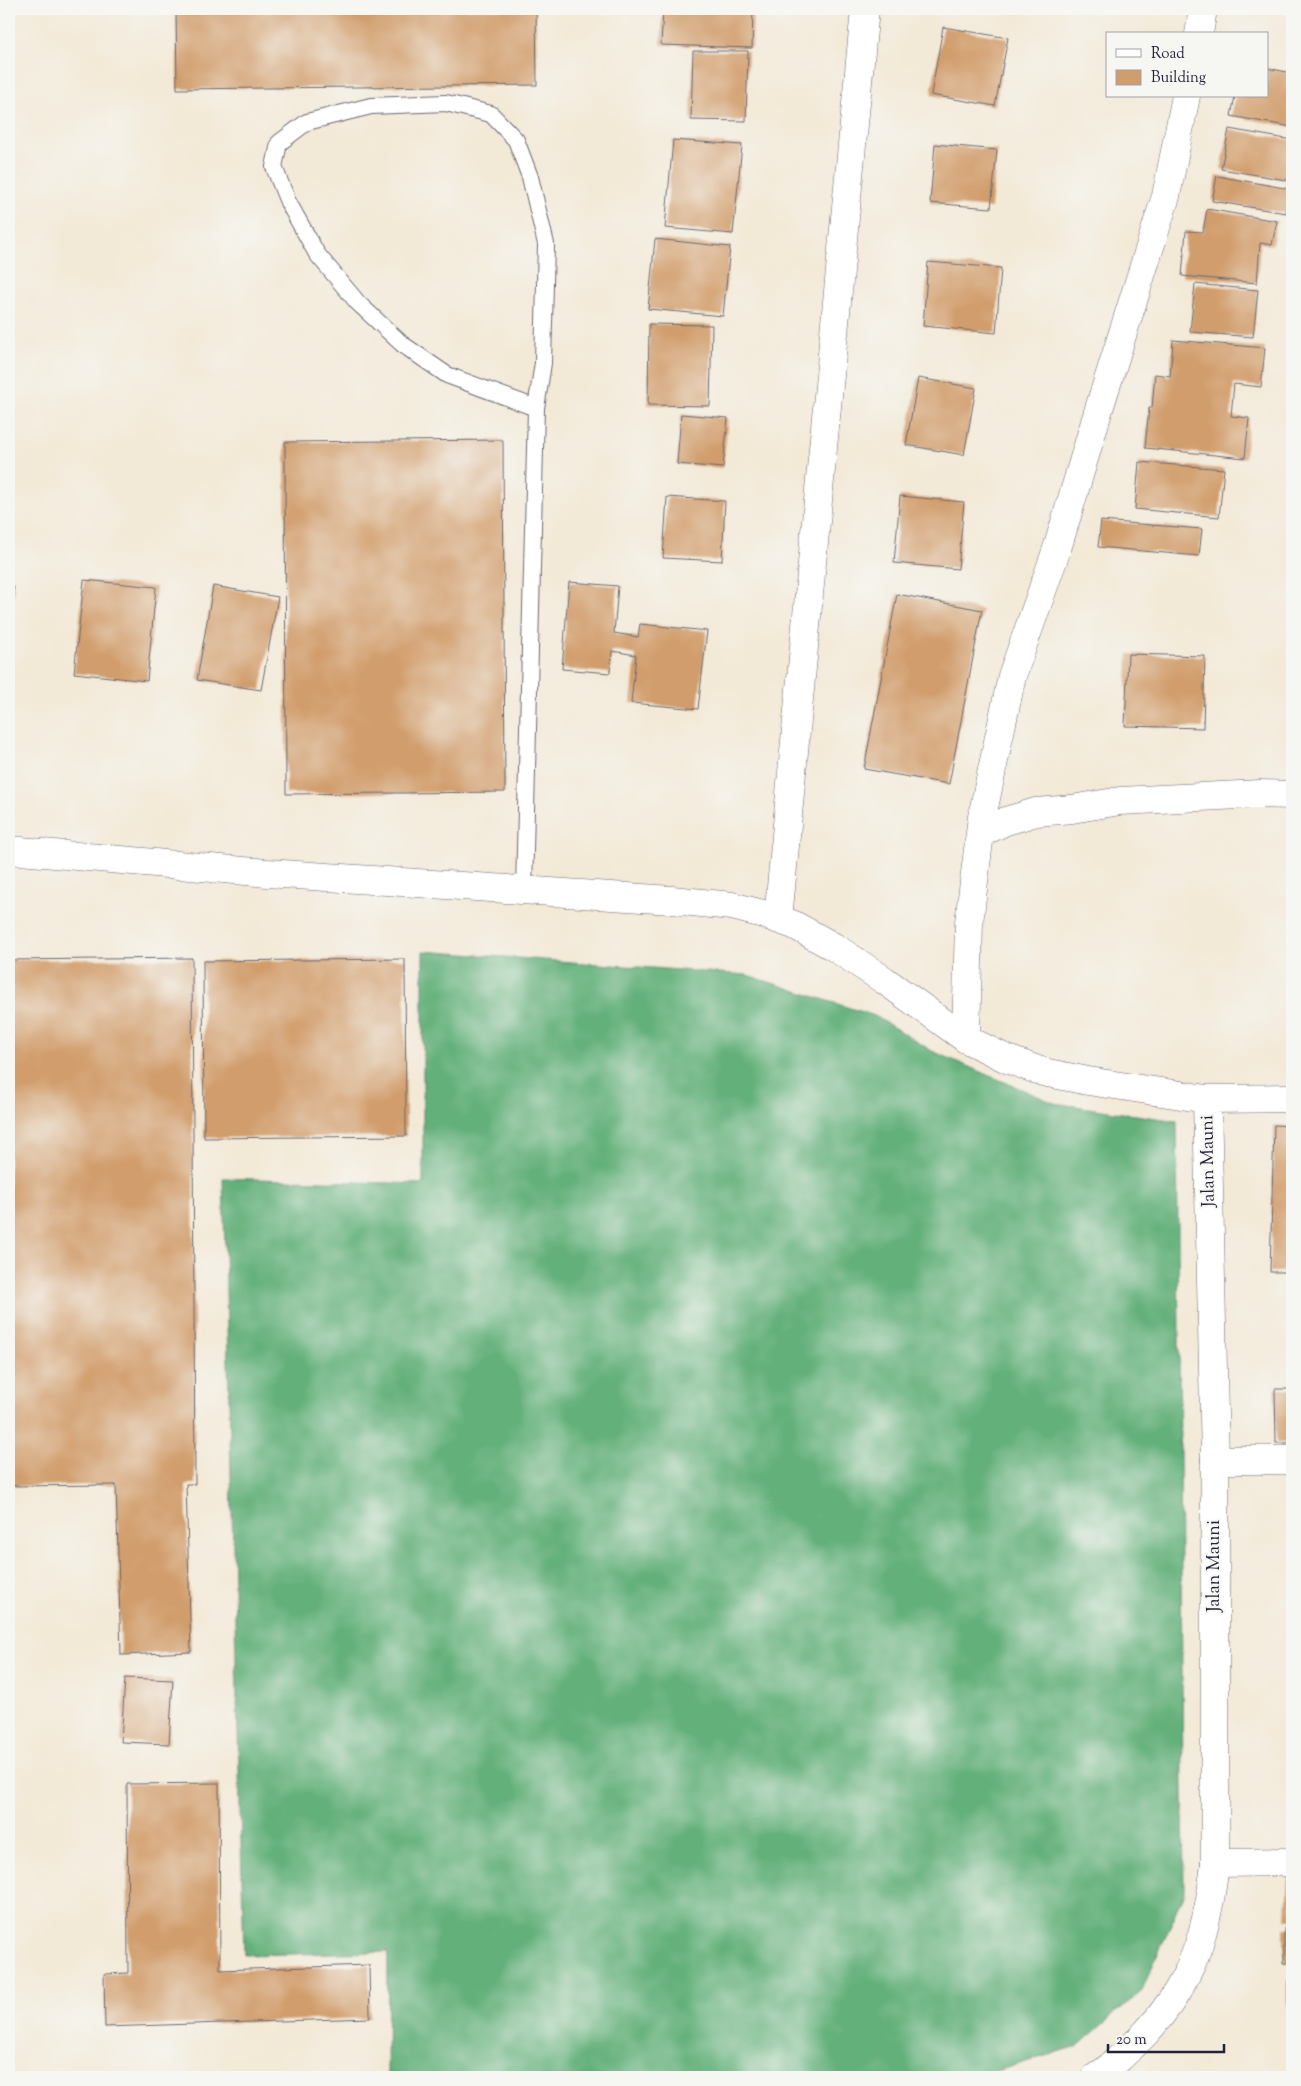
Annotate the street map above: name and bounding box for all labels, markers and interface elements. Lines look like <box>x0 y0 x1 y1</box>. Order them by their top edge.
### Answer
legend <box>1106 32 1268 98</box>
text: Road <box>1151 44 1185 65</box>
text: Building <box>1151 68 1206 89</box>
street label: Jalan Mauni <box>1195 1115 1223 1208</box>
street label: Jalan Mauni <box>1202 1520 1228 1613</box>
scale bar <box>1108 2021 1225 2053</box>
text: 20 m <box>1116 2030 1147 2051</box>

